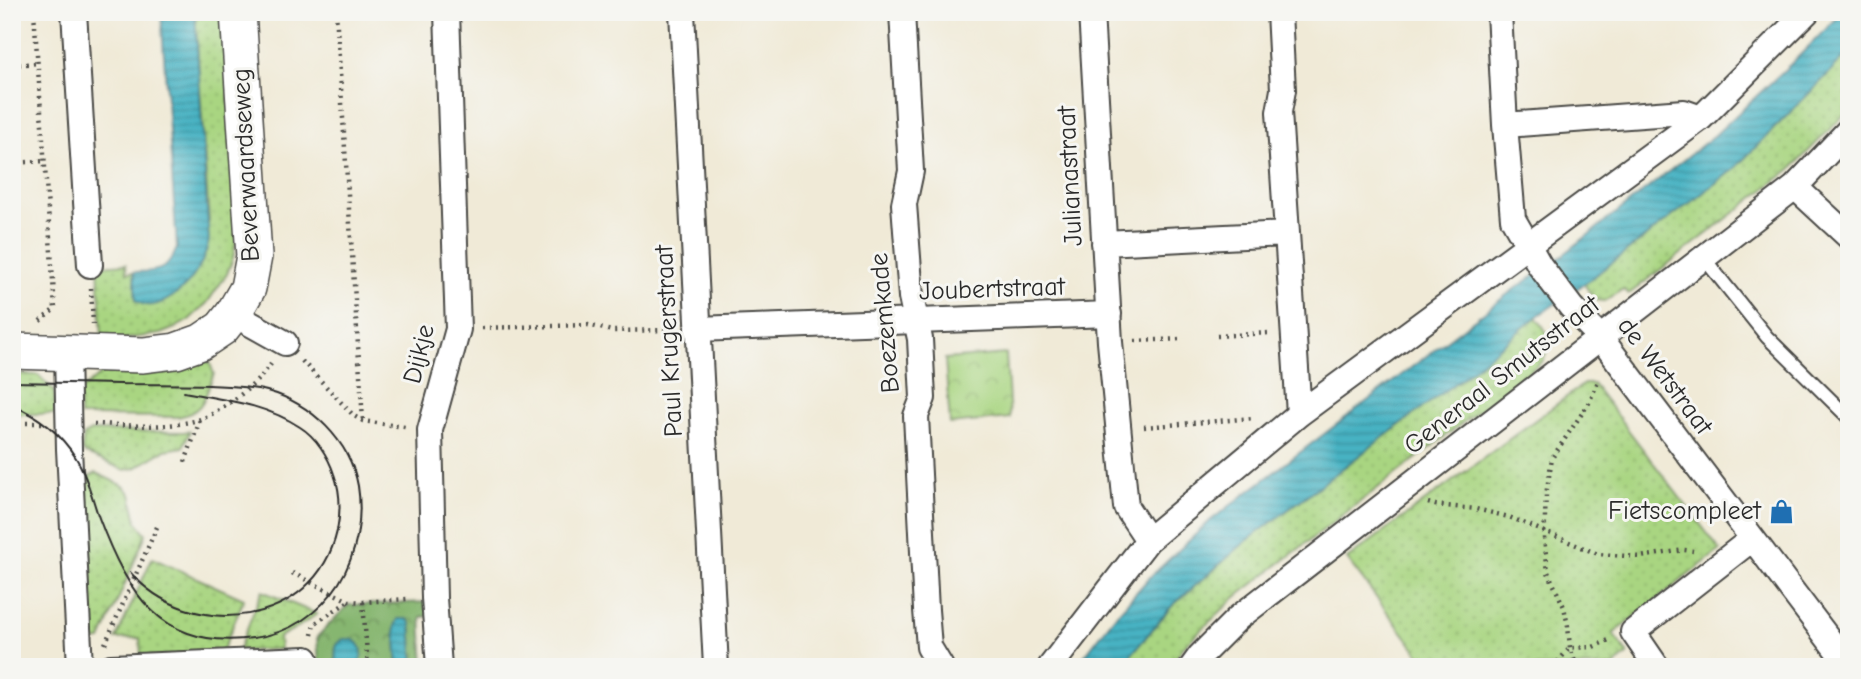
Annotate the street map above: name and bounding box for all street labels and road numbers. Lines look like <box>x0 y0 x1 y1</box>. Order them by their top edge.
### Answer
street label: Beverwaardseweg <box>226 67 266 263</box>
street label: Julianastraat <box>1051 104 1089 247</box>
street label: Paul Krugerstraat <box>649 243 689 438</box>
street label: Boezemkade <box>864 252 906 394</box>
street label: Joubertstraat <box>919 271 1067 307</box>
street label: Generaal Smutsstraat <box>1398 288 1607 461</box>
street label: de Wetstraat <box>1611 311 1720 442</box>
street label: Dijkje <box>397 321 441 387</box>

